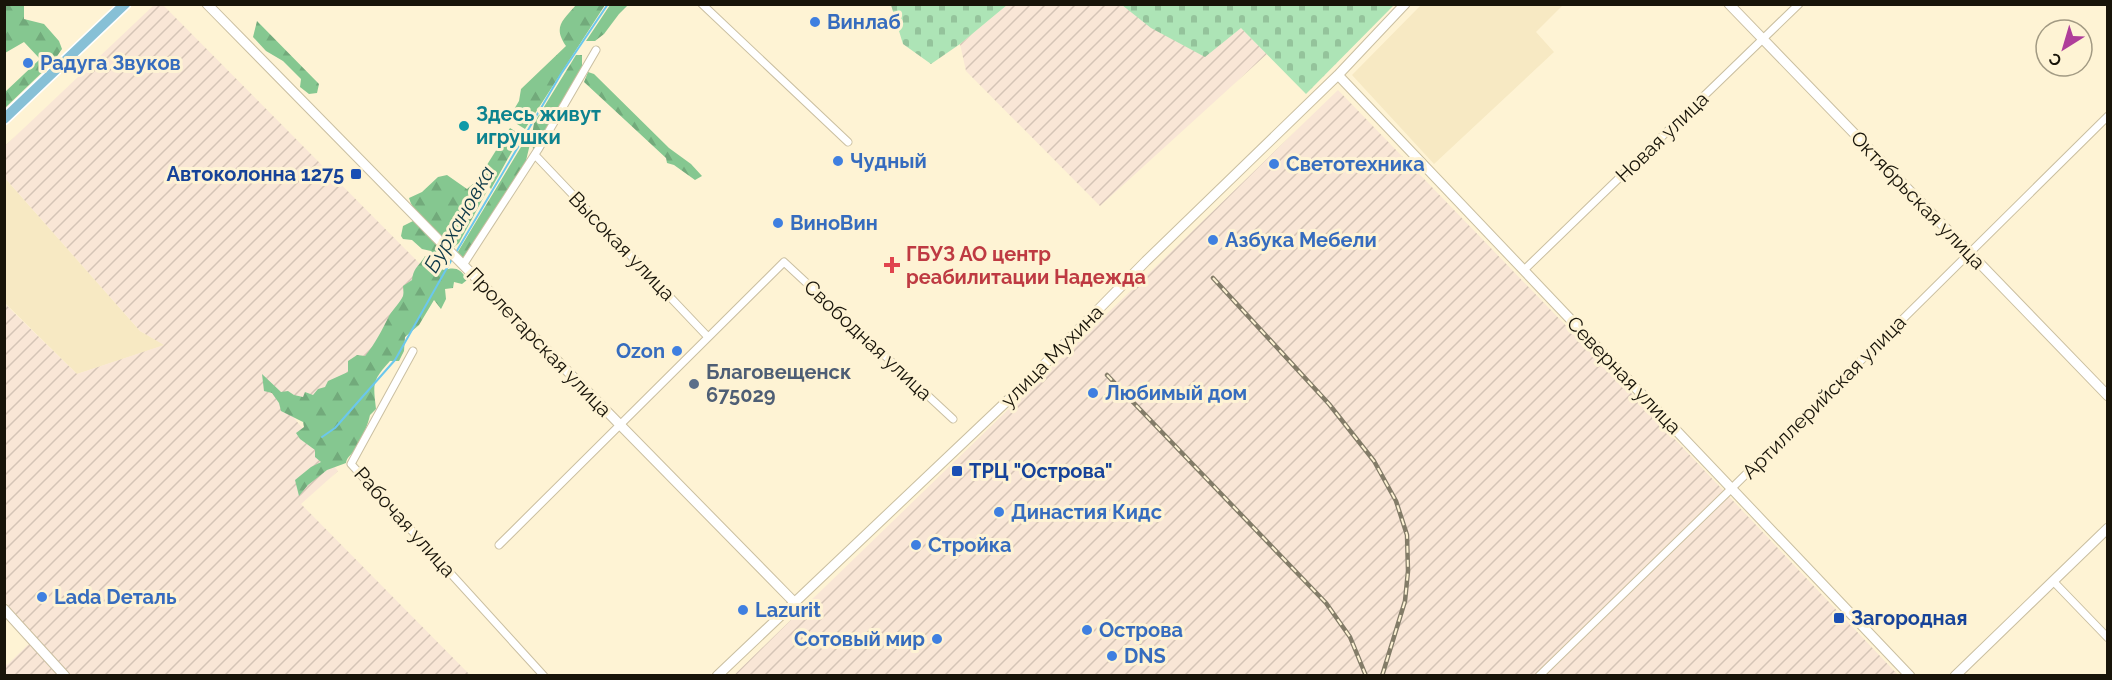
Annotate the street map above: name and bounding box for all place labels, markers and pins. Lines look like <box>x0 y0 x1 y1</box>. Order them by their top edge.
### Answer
place label: Винлаб <box>827 10 901 34</box>
marker: Винлаб <box>808 15 822 29</box>
place label: Радуга Звуков <box>40 51 181 75</box>
marker: Радуга Звуков <box>21 56 35 70</box>
place label: Здесь живут игрушки <box>476 102 601 149</box>
marker: Здесь живут игрушки <box>457 119 471 133</box>
place label: Чудный <box>850 149 927 173</box>
place label: Светотехника <box>1286 152 1425 176</box>
marker: Чудный <box>831 154 845 168</box>
marker: Светотехника <box>1267 157 1281 171</box>
place label: Автоколонна 1275 <box>167 162 344 186</box>
marker: Автоколонна 1275 <box>349 167 363 181</box>
place label: ВиноВин <box>790 211 878 235</box>
marker: ВиноВин <box>771 216 785 230</box>
place label: Азбука Мебели <box>1225 228 1377 252</box>
marker: Азбука Мебели <box>1206 233 1220 247</box>
place label: ГБУЗ АО центр реабилитации Надежда <box>906 242 1146 289</box>
marker: ГБУЗ АО центр реабилитации Надежда <box>883 256 901 274</box>
place label: Ozon <box>616 339 665 363</box>
marker: Ozon <box>670 344 684 358</box>
place label: Благовещенск 675029 <box>706 360 851 407</box>
marker: Благовещенск 675029 <box>687 377 701 391</box>
place label: Любимый дом <box>1105 381 1247 405</box>
marker: Любимый дом <box>1086 386 1100 400</box>
place label: ТРЦ "Острова" <box>969 459 1113 483</box>
marker: ТРЦ "Острова" <box>950 464 964 478</box>
place label: Династия Кидс <box>1011 500 1162 524</box>
marker: Династия Кидс <box>992 505 1006 519</box>
place label: Стройка <box>928 533 1012 557</box>
marker: Стройка <box>909 538 923 552</box>
place label: Lada Dеталь <box>54 585 177 609</box>
marker: Lada Dеталь <box>35 590 49 604</box>
place label: Lazurit <box>755 598 821 622</box>
marker: Lazurit <box>736 603 750 617</box>
place label: Загородная <box>1851 606 1967 630</box>
marker: Загородная <box>1832 611 1846 625</box>
place label: Острова <box>1099 618 1183 642</box>
marker: Острова <box>1080 623 1094 637</box>
place label: Сотовый мир <box>794 627 925 651</box>
marker: Сотовый мир <box>930 632 944 646</box>
place label: DNS <box>1124 644 1166 668</box>
marker: DNS <box>1105 649 1119 663</box>

